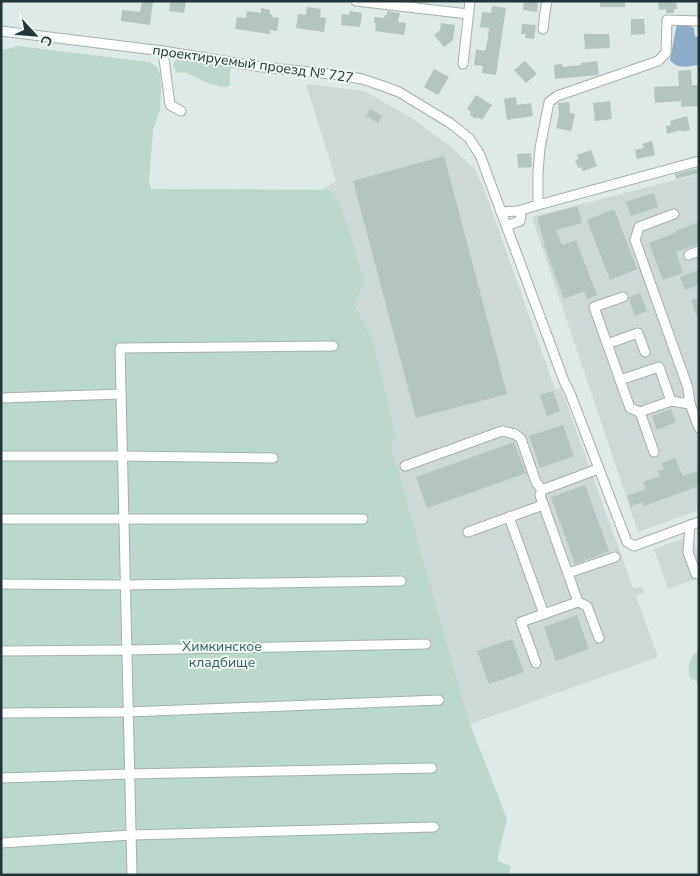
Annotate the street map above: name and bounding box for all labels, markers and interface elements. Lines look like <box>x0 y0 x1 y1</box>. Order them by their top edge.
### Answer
north arrow <box>10 10 60 60</box>
text: С <box>35 32 57 49</box>
street label: проектируемый проезд № 727 <box>151 40 355 88</box>
park label: Химкинское кладбище <box>182 637 262 672</box>

